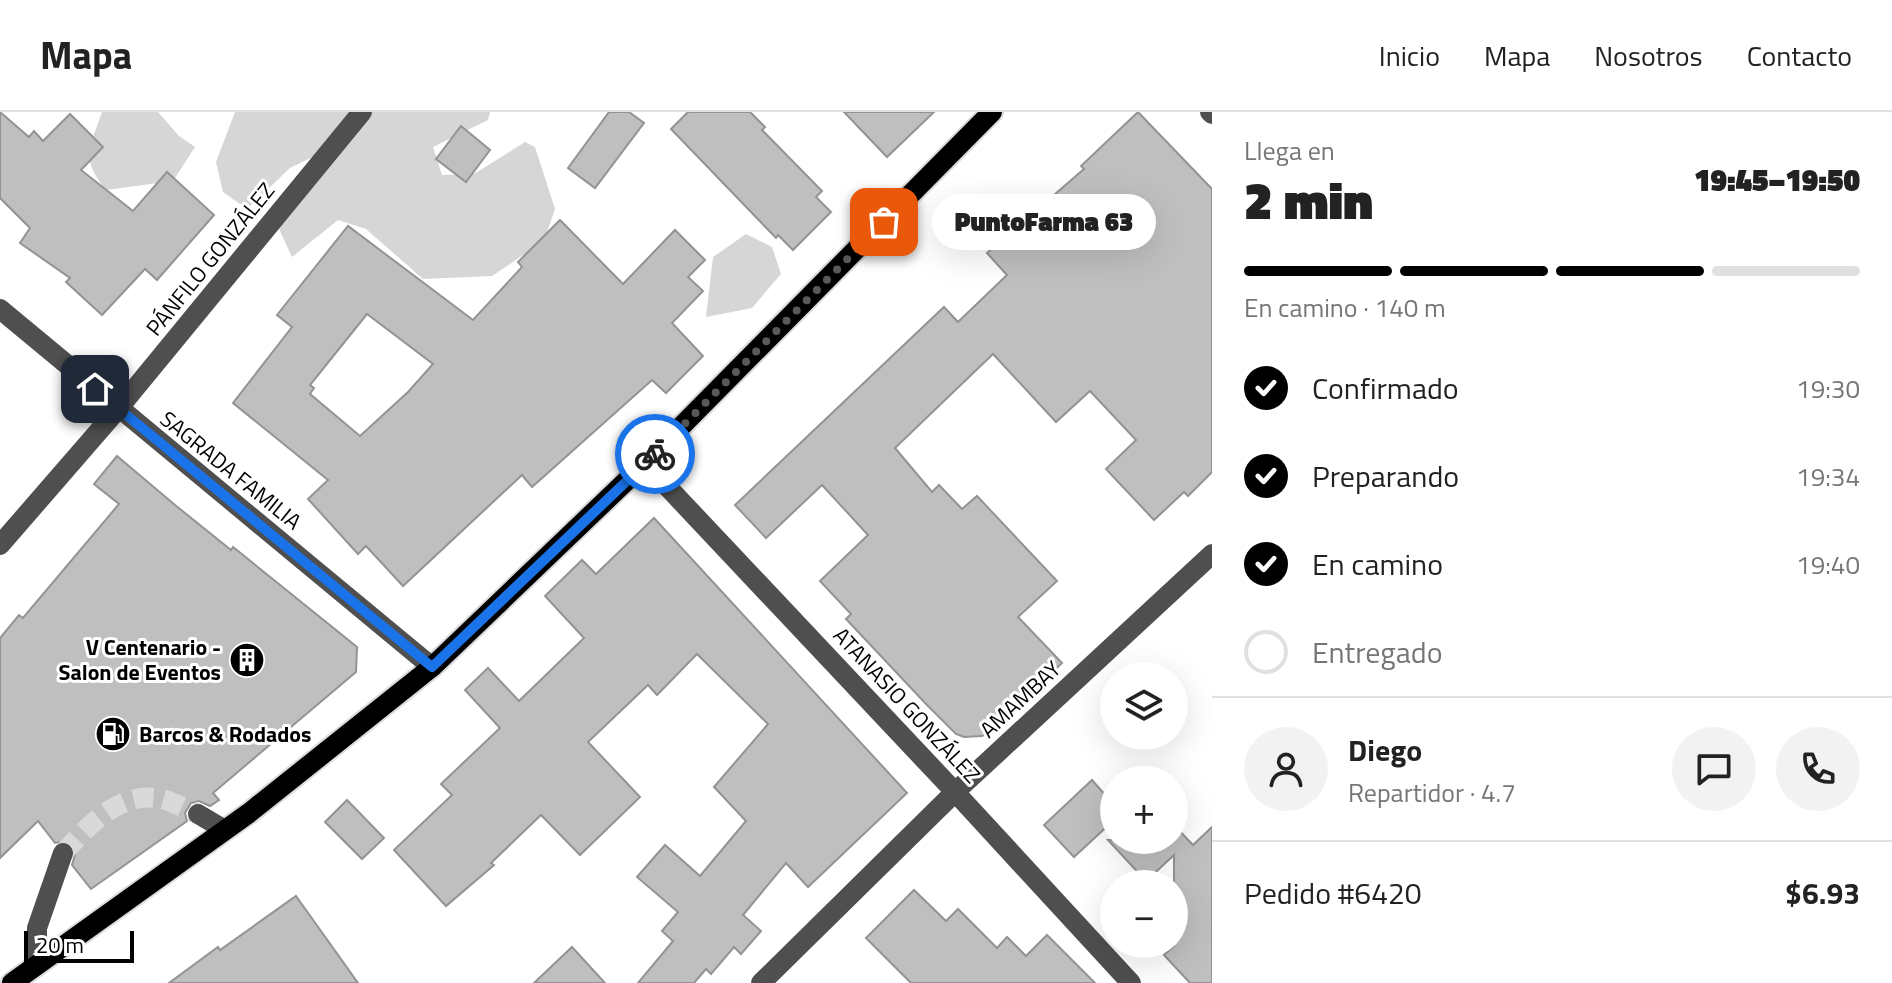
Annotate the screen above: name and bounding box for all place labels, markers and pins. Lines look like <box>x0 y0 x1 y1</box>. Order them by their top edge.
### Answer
pin <box>850 188 918 256</box>
callout: PuntoFarma 63 <box>932 194 1156 250</box>
pin <box>61 355 129 423</box>
place label: V Centenario - Salon de Eventos <box>59 630 221 689</box>
building icon: V Centenario - Salon de Eventos <box>228 641 266 679</box>
fuel station icon: Barcos & Rodados <box>94 715 132 753</box>
place label: Barcos & Rodados <box>139 717 311 751</box>

